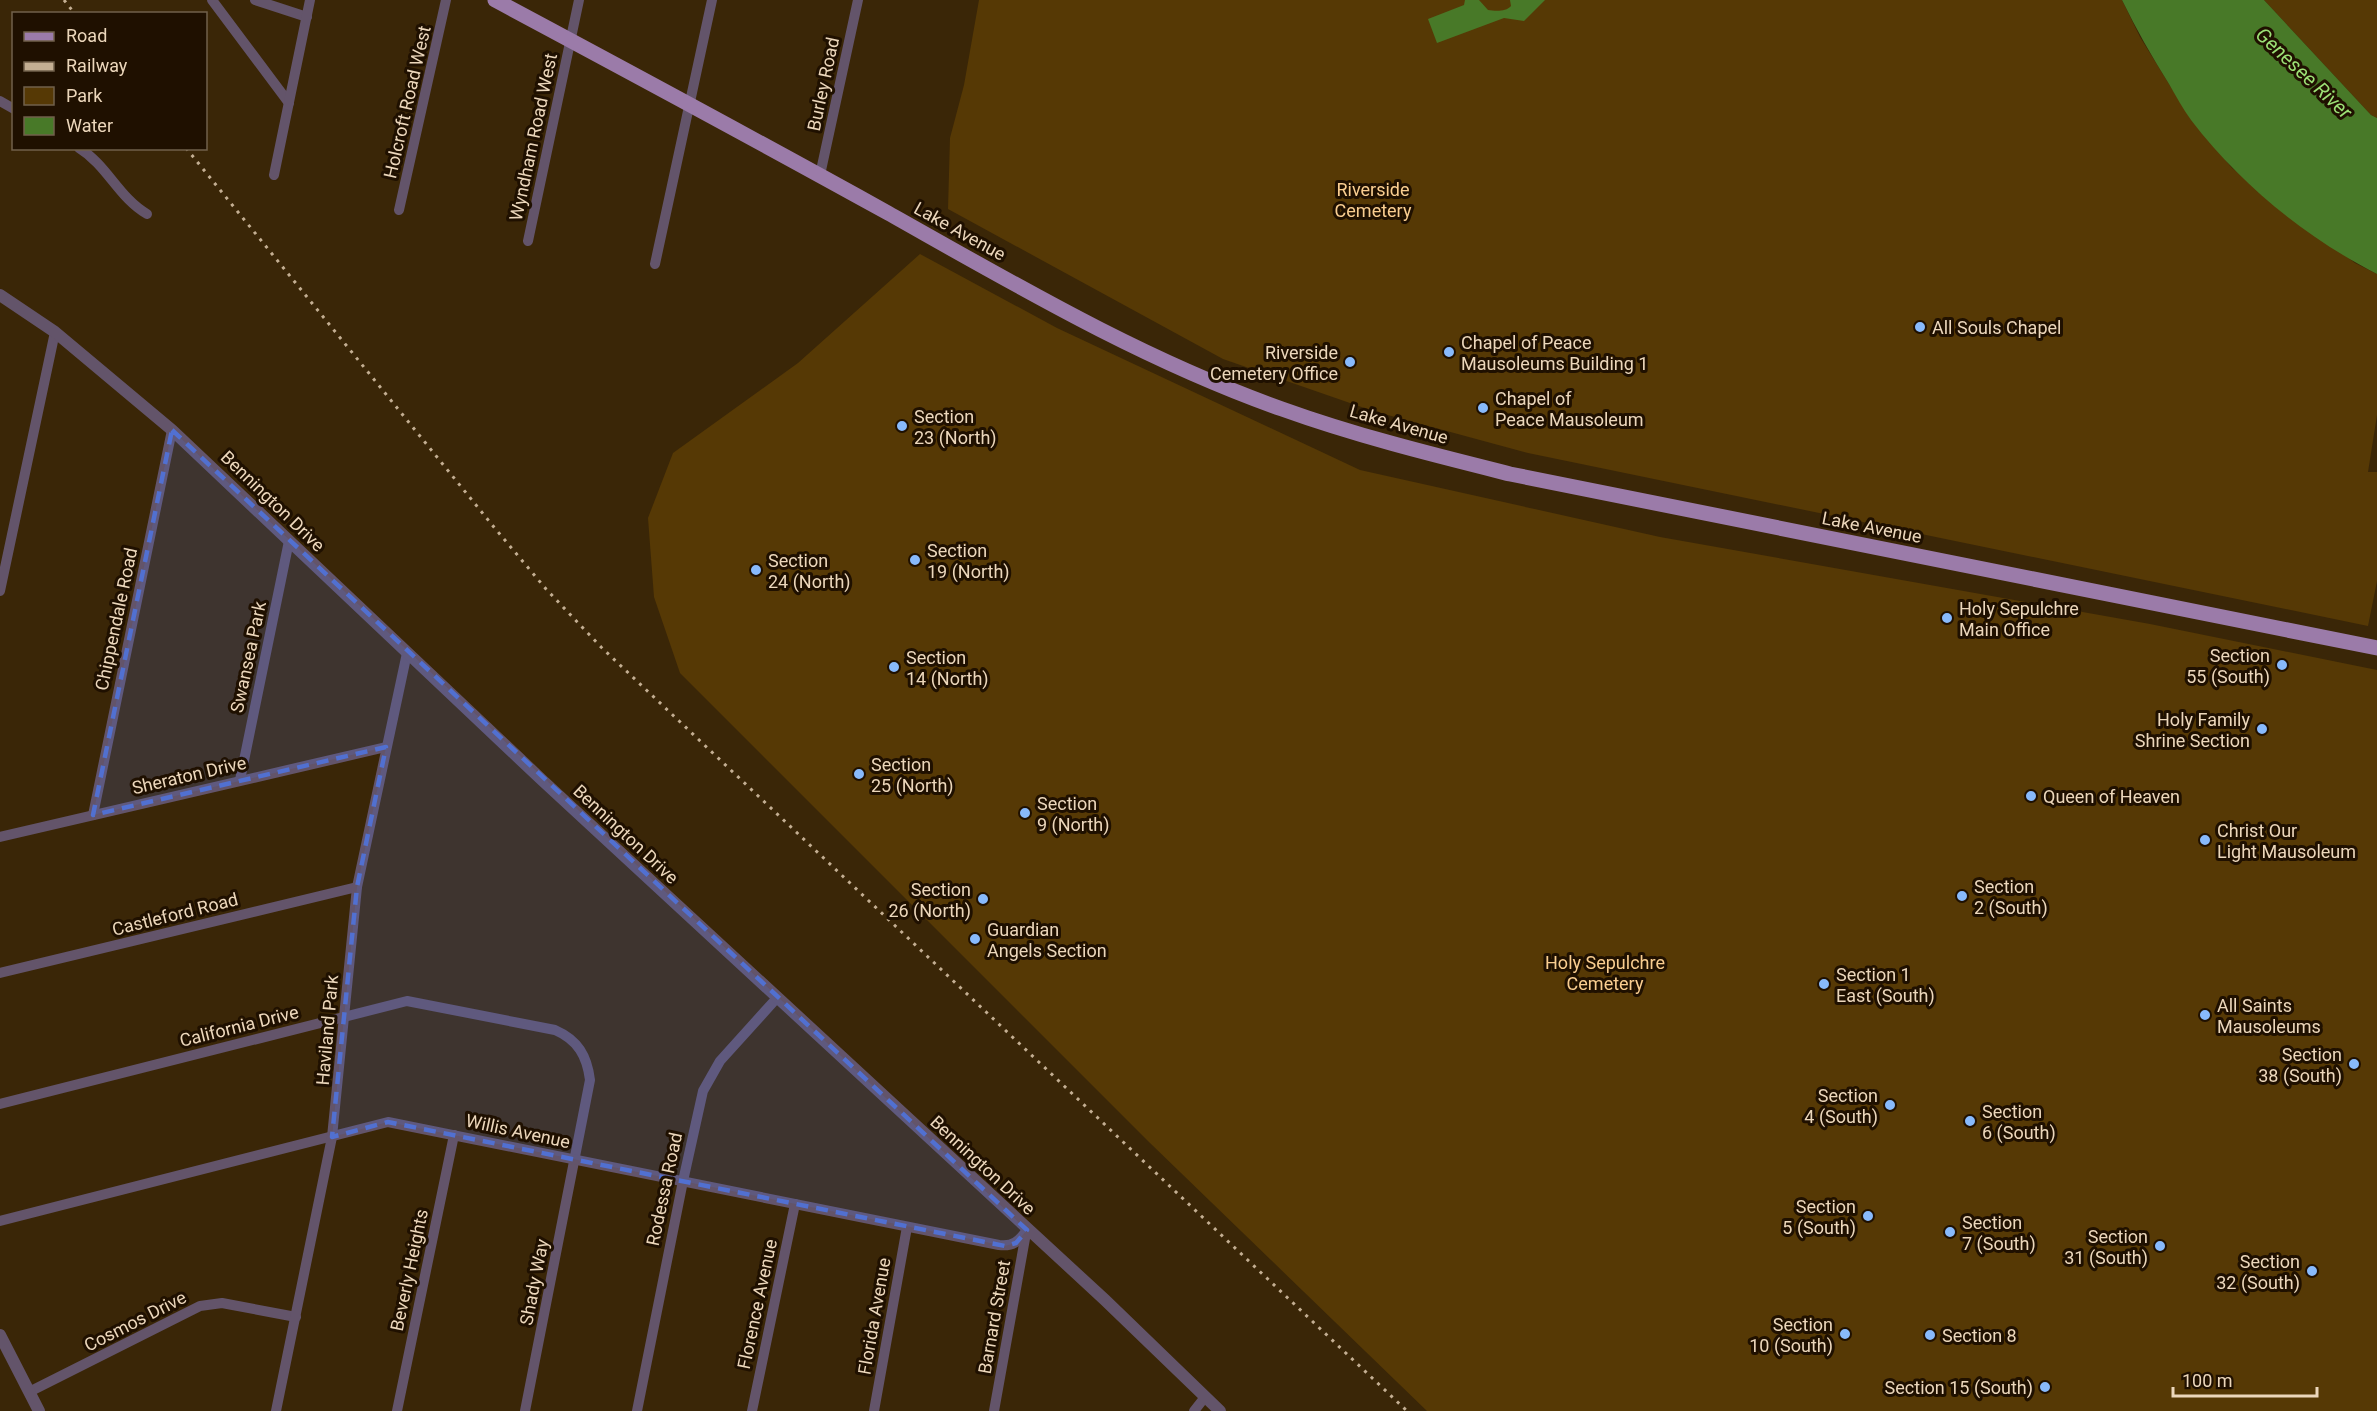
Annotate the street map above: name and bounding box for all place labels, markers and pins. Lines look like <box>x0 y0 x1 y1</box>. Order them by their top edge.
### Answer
place label: All Souls Chapel <box>1932 317 2061 338</box>
marker: All Souls Chapel <box>1913 320 1927 334</box>
place label: Chapel of Peace Mausoleums Building 1 <box>1461 332 1648 374</box>
place label: Riverside Cemetery Office <box>1210 342 1338 384</box>
marker: Chapel of Peace Mausoleums Building 1 <box>1442 345 1456 359</box>
marker: Riverside Cemetery Office <box>1343 355 1357 369</box>
place label: Chapel of Peace Mausoleum <box>1495 388 1644 430</box>
marker: Chapel of Peace Mausoleum <box>1476 401 1490 415</box>
place label: Section 23 (North) <box>914 406 997 449</box>
marker: Section 23 (North) <box>895 419 909 433</box>
place label: Section 19 (North) <box>927 540 1010 583</box>
place label: Section 24 (North) <box>768 550 851 593</box>
marker: Section 19 (North) <box>908 553 922 567</box>
marker: Section 24 (North) <box>749 563 763 577</box>
place label: Holy Sepulchre Main Office <box>1959 598 2079 640</box>
marker: Holy Sepulchre Main Office <box>1940 611 1954 625</box>
place label: Section 55 (South) <box>2186 645 2270 688</box>
place label: Section 14 (North) <box>906 647 989 690</box>
marker: Section 55 (South) <box>2275 658 2289 672</box>
marker: Section 14 (North) <box>887 660 901 674</box>
place label: Holy Family Shrine Section <box>2135 709 2250 751</box>
marker: Holy Family Shrine Section <box>2255 722 2269 736</box>
place label: Section 25 (North) <box>871 754 954 797</box>
marker: Section 25 (North) <box>852 767 866 781</box>
place label: Queen of Heaven <box>2043 786 2180 807</box>
marker: Queen of Heaven <box>2024 789 2038 803</box>
place label: Section 9 (North) <box>1037 793 1109 836</box>
marker: Section 9 (North) <box>1018 806 1032 820</box>
place label: Christ Our Light Mausoleum <box>2217 820 2356 862</box>
marker: Christ Our Light Mausoleum <box>2198 833 2212 847</box>
place label: Section 2 (South) <box>1974 876 2048 919</box>
place label: Section 26 (North) <box>888 879 971 922</box>
marker: Section 2 (South) <box>1955 889 1969 903</box>
marker: Section 26 (North) <box>976 892 990 906</box>
place label: Guardian Angels Section <box>987 919 1107 961</box>
marker: Guardian Angels Section <box>968 932 982 946</box>
place label: Section 1 East (South) <box>1836 964 1935 1007</box>
marker: Section 1 East (South) <box>1817 977 1831 991</box>
place label: All Saints Mausoleums <box>2217 995 2321 1037</box>
marker: All Saints Mausoleums <box>2198 1008 2212 1022</box>
place label: Section 38 (South) <box>2258 1044 2342 1087</box>
marker: Section 38 (South) <box>2347 1057 2361 1071</box>
place label: Section 4 (South) <box>1804 1085 1878 1128</box>
marker: Section 4 (South) <box>1883 1098 1897 1112</box>
place label: Section 6 (South) <box>1982 1101 2056 1144</box>
marker: Section 6 (South) <box>1963 1114 1977 1128</box>
place label: Section 5 (South) <box>1782 1196 1856 1239</box>
marker: Section 5 (South) <box>1861 1209 1875 1223</box>
place label: Section 7 (South) <box>1962 1212 2036 1255</box>
marker: Section 7 (South) <box>1943 1225 1957 1239</box>
place label: Section 31 (South) <box>2064 1226 2148 1269</box>
marker: Section 31 (South) <box>2153 1239 2167 1253</box>
place label: Section 32 (South) <box>2216 1251 2300 1294</box>
marker: Section 32 (South) <box>2305 1264 2319 1278</box>
place label: Section 10 (South) <box>1749 1314 1833 1357</box>
place label: Section 8 <box>1942 1325 2017 1346</box>
marker: Section 10 (South) <box>1838 1327 1852 1341</box>
marker: Section 8 <box>1923 1328 1937 1342</box>
place label: Section 15 (South) <box>1885 1377 2033 1399</box>
marker: Section 15 (South) <box>2038 1380 2052 1394</box>

